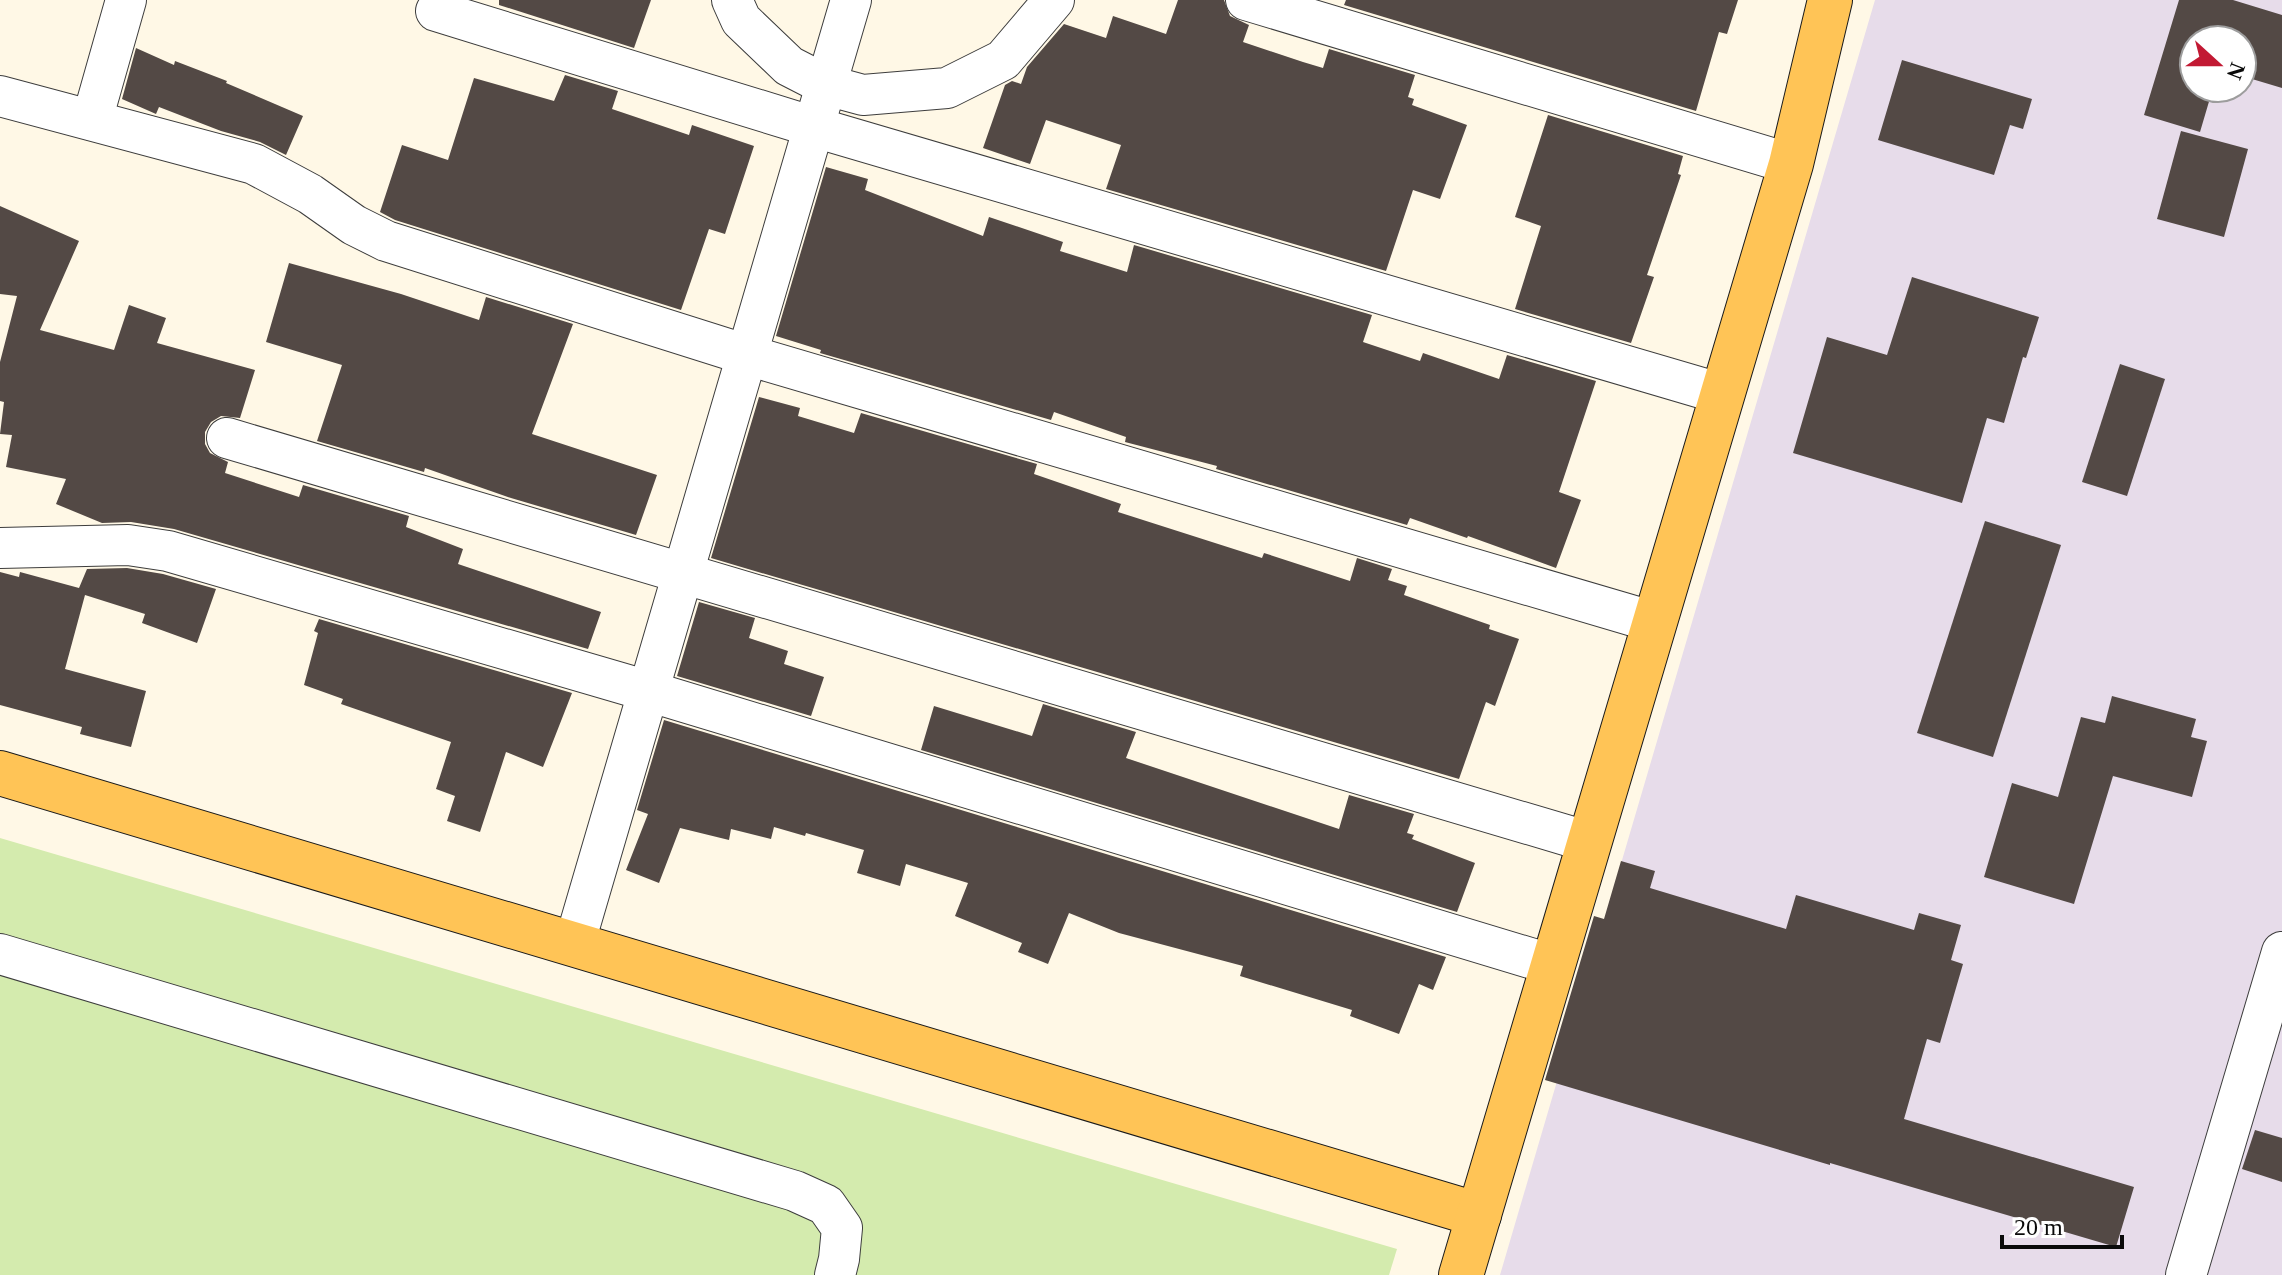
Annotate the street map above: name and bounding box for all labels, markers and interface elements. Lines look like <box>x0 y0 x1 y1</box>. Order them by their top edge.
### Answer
north arrow <box>2178 24 2258 104</box>
text: N <box>2222 59 2251 83</box>
scale bar <box>2002 1199 2122 1249</box>
text: 20 m <box>2014 1214 2063 1240</box>

